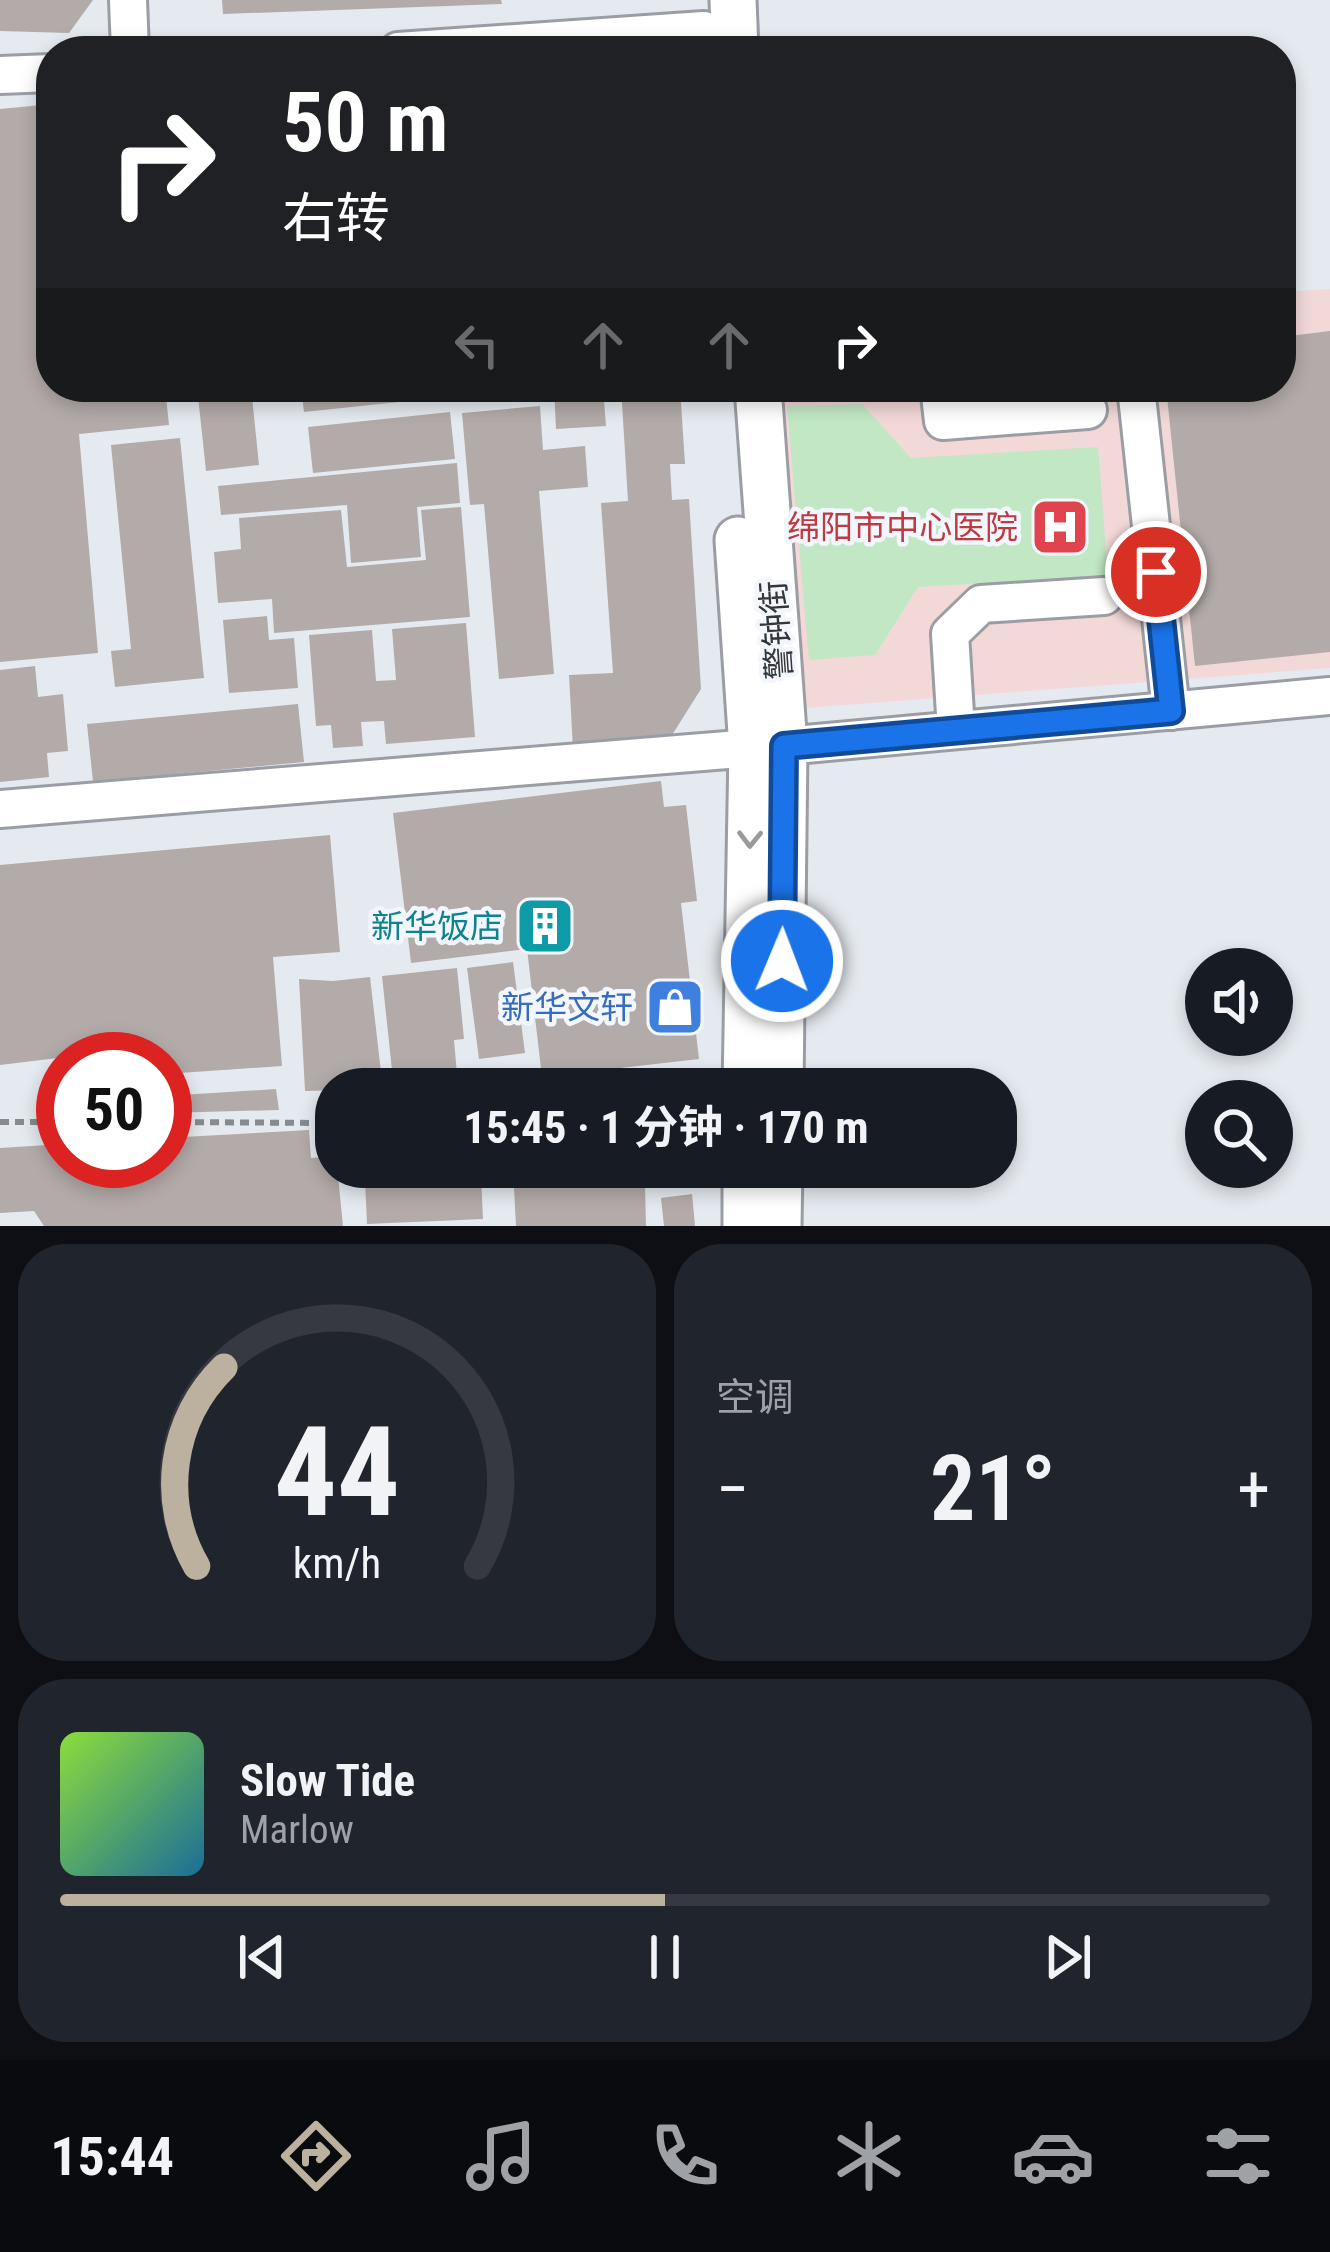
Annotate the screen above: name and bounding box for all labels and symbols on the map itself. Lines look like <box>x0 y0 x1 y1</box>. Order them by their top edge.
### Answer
hospital icon: 绵阳市中心医院 <box>1029 496 1091 558</box>
place label: 绵阳市中心医院 <box>787 508 1018 547</box>
pin <box>1105 521 1207 623</box>
street label: 警钟街 <box>754 579 799 681</box>
one-way arrow <box>738 830 764 849</box>
building icon: 新华饭店 <box>514 895 576 957</box>
position arrow <box>719 898 845 1024</box>
place label: 新华饭店 <box>371 907 503 946</box>
shop icon: 新华文轩 <box>644 976 706 1038</box>
place label: 新华文轩 <box>501 988 633 1027</box>
speed limit sign: 50 <box>36 1032 192 1188</box>

